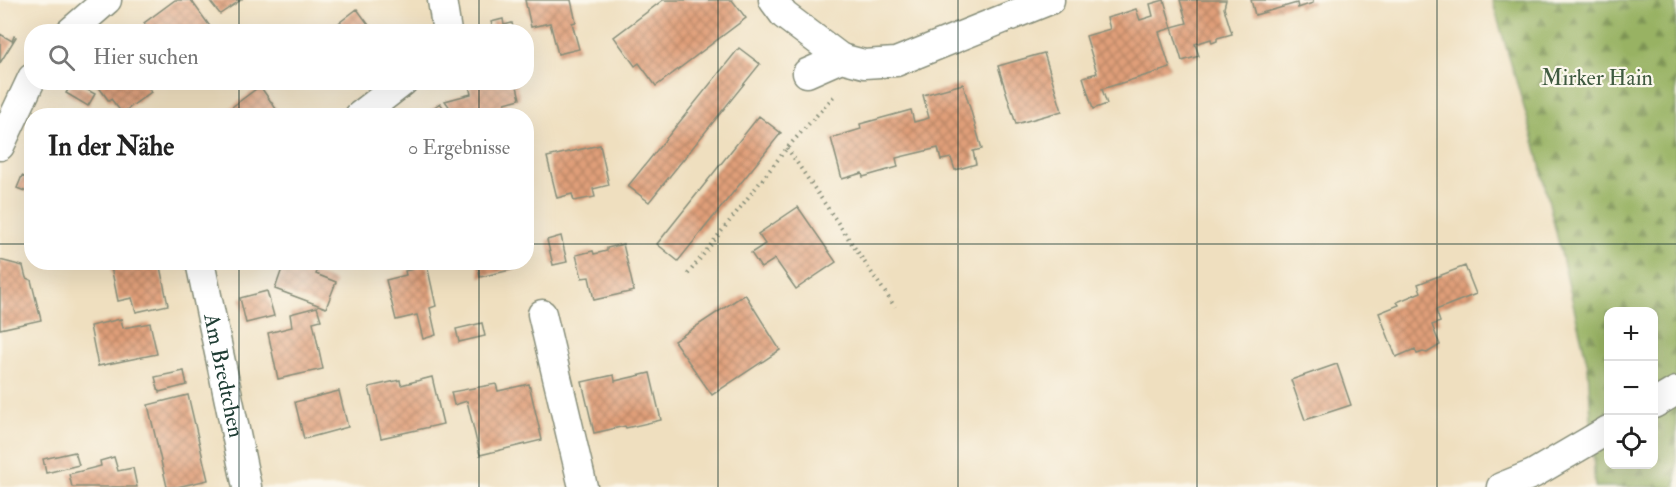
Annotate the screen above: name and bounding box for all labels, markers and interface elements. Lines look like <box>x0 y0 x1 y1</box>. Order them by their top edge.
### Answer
search box <box>24 24 534 90</box>
icon: search <box>45 41 78 74</box>
text: Hier suchen <box>93 43 199 71</box>
park label: Mirker Hain <box>1541 64 1653 92</box>
text: In der Nähe <box>48 131 174 163</box>
text: 0 Ergebnisse <box>408 135 510 160</box>
map controls <box>1604 307 1658 469</box>
button: + <box>1604 307 1658 361</box>
street label: Am Bredtchen <box>197 310 250 440</box>
button: − <box>1604 361 1658 415</box>
button: locate <box>1604 415 1658 469</box>

